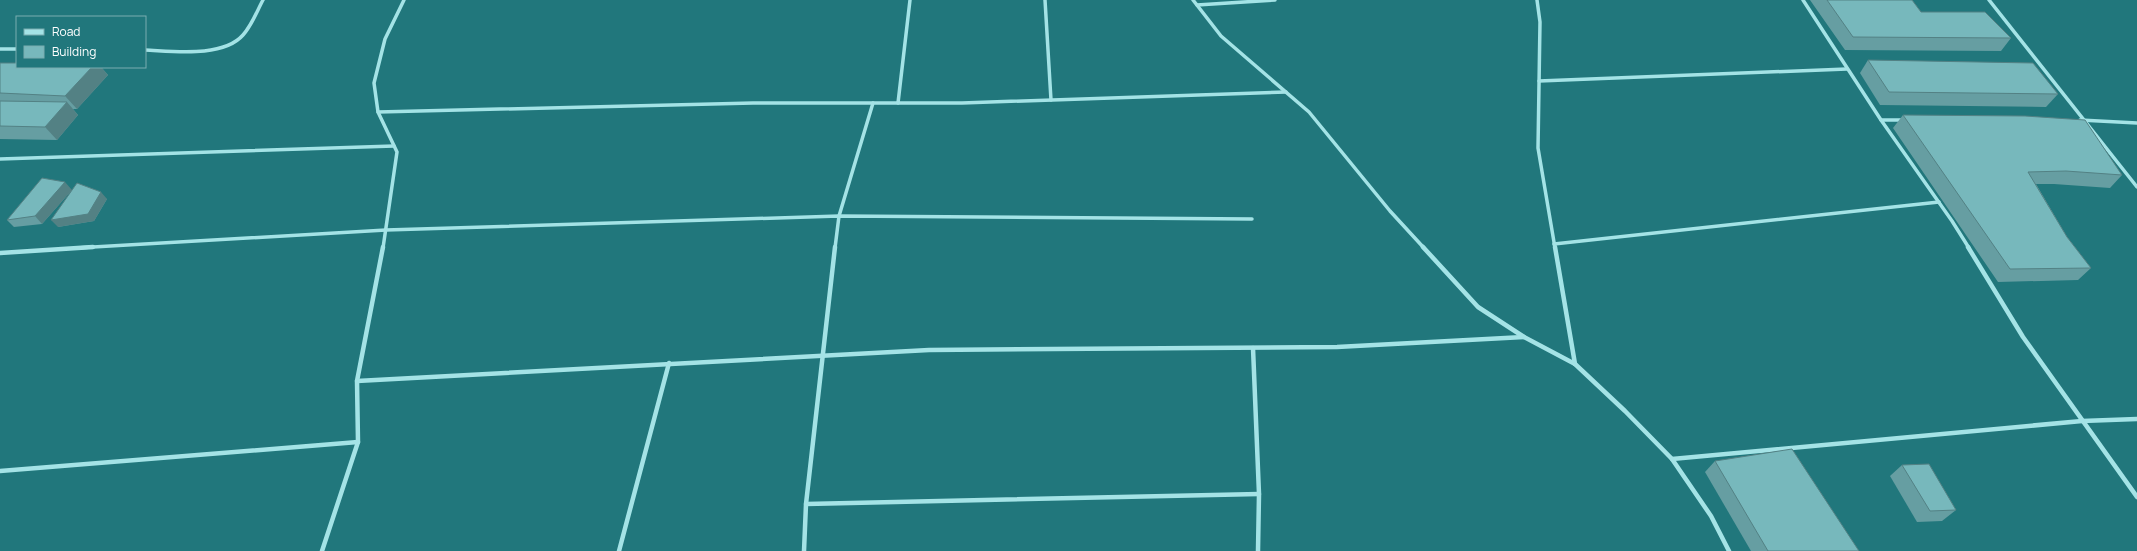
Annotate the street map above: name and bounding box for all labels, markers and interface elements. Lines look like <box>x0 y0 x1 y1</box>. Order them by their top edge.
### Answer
legend <box>16 16 146 68</box>
text: Road <box>52 23 80 40</box>
text: Building <box>52 43 96 60</box>

